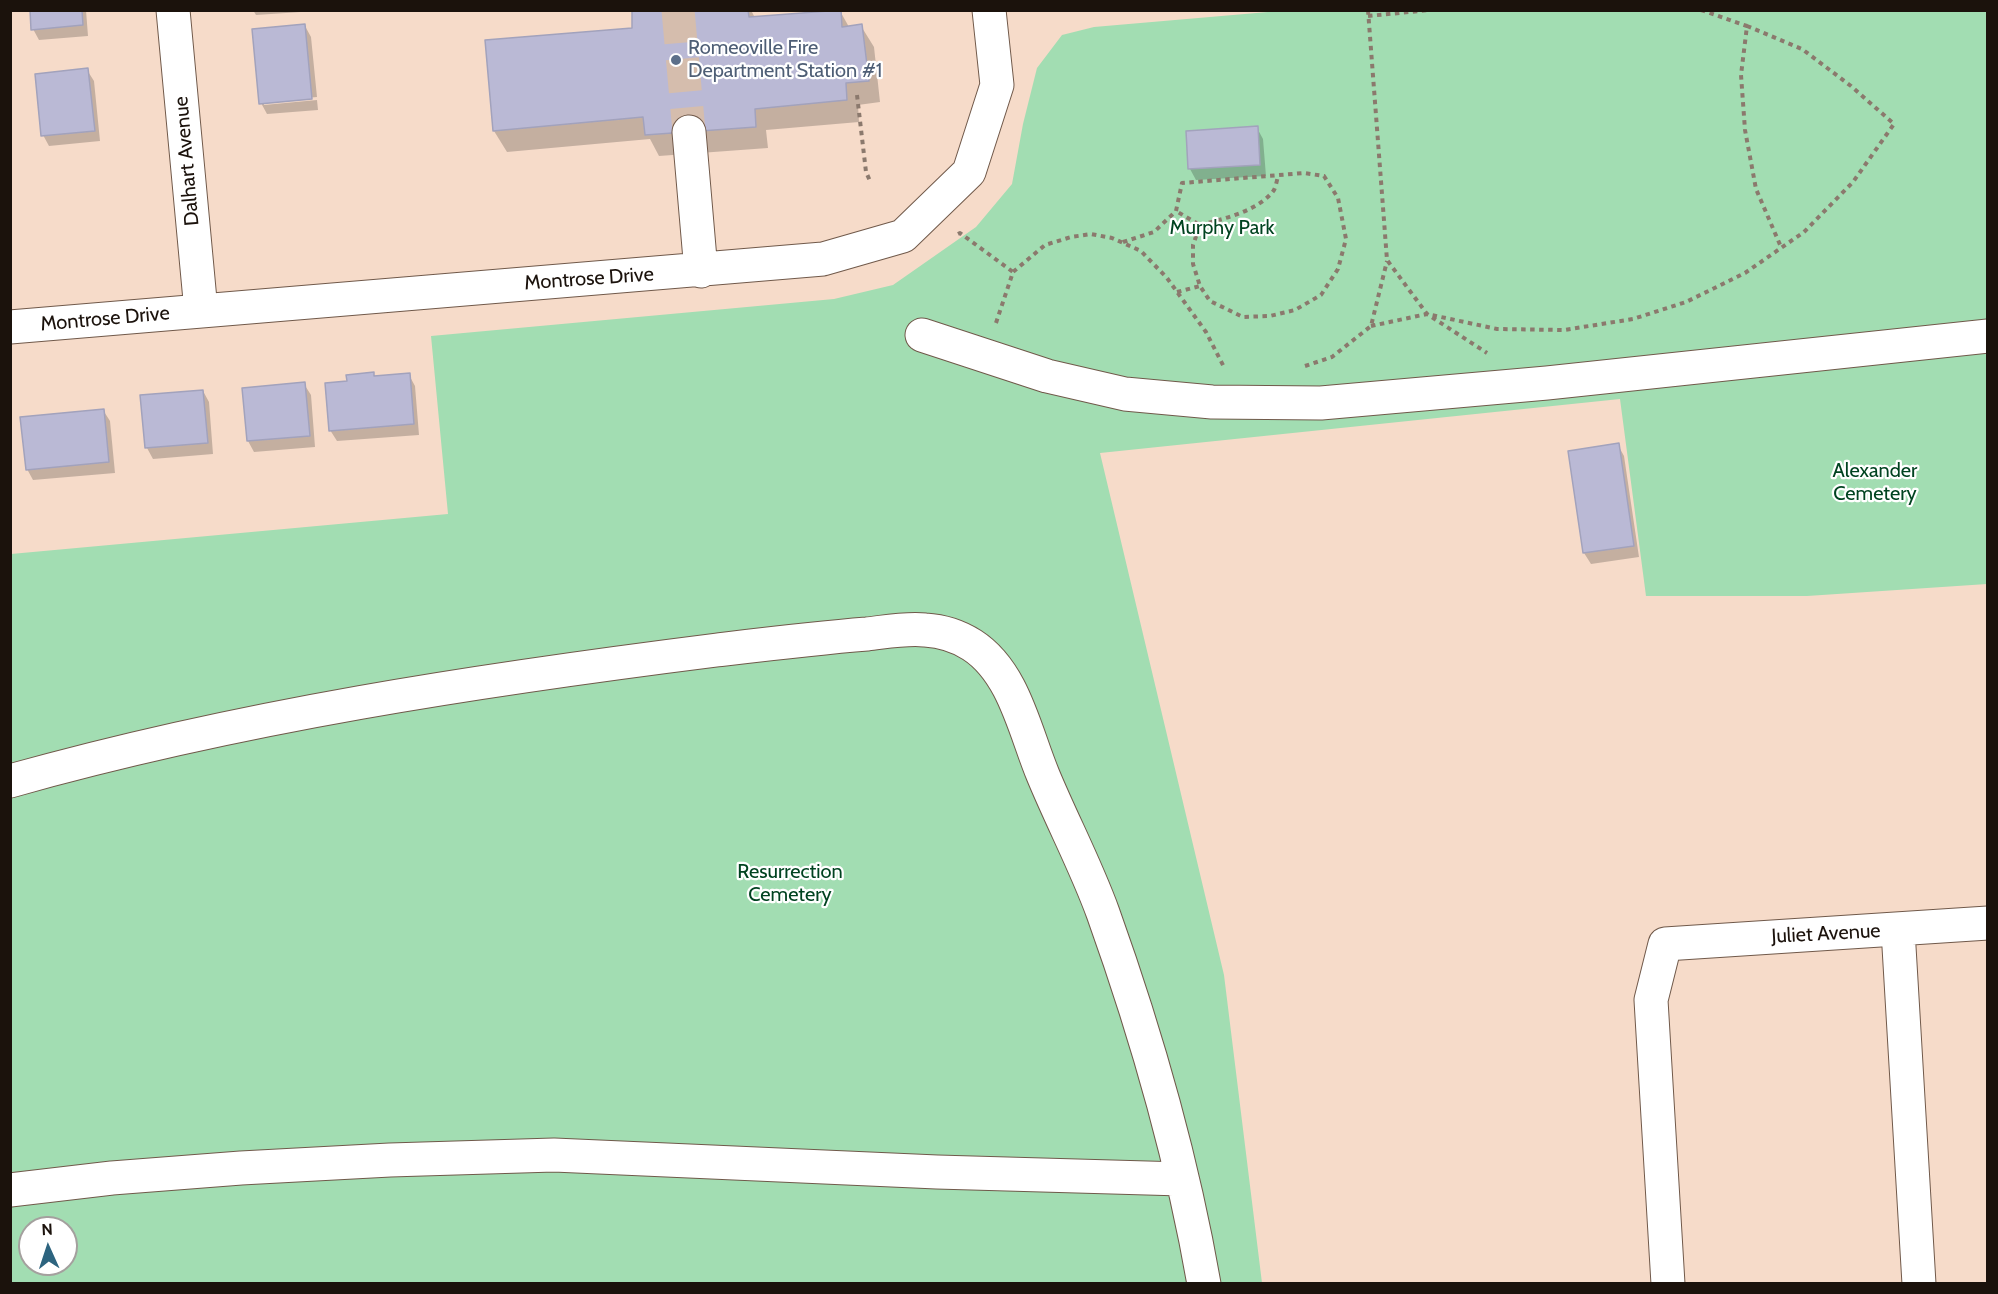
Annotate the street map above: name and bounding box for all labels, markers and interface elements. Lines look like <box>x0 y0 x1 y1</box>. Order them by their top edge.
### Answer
place label: Romeoville Fire Department Station #1 <box>688 36 882 83</box>
marker: Romeoville Fire Department Station #1 <box>669 53 683 67</box>
street label: Dalhart Avenue <box>169 95 205 227</box>
park label: Murphy Park <box>1169 216 1275 240</box>
street label: Montrose Drive <box>523 263 655 295</box>
street label: Montrose Drive <box>39 301 171 337</box>
park label: Alexander Cemetery <box>1833 459 1917 506</box>
park label: Resurrection Cemetery <box>737 860 843 907</box>
street label: Juliet Avenue <box>1771 919 1881 949</box>
north arrow <box>18 1216 78 1276</box>
text: N <box>41 1220 53 1239</box>

